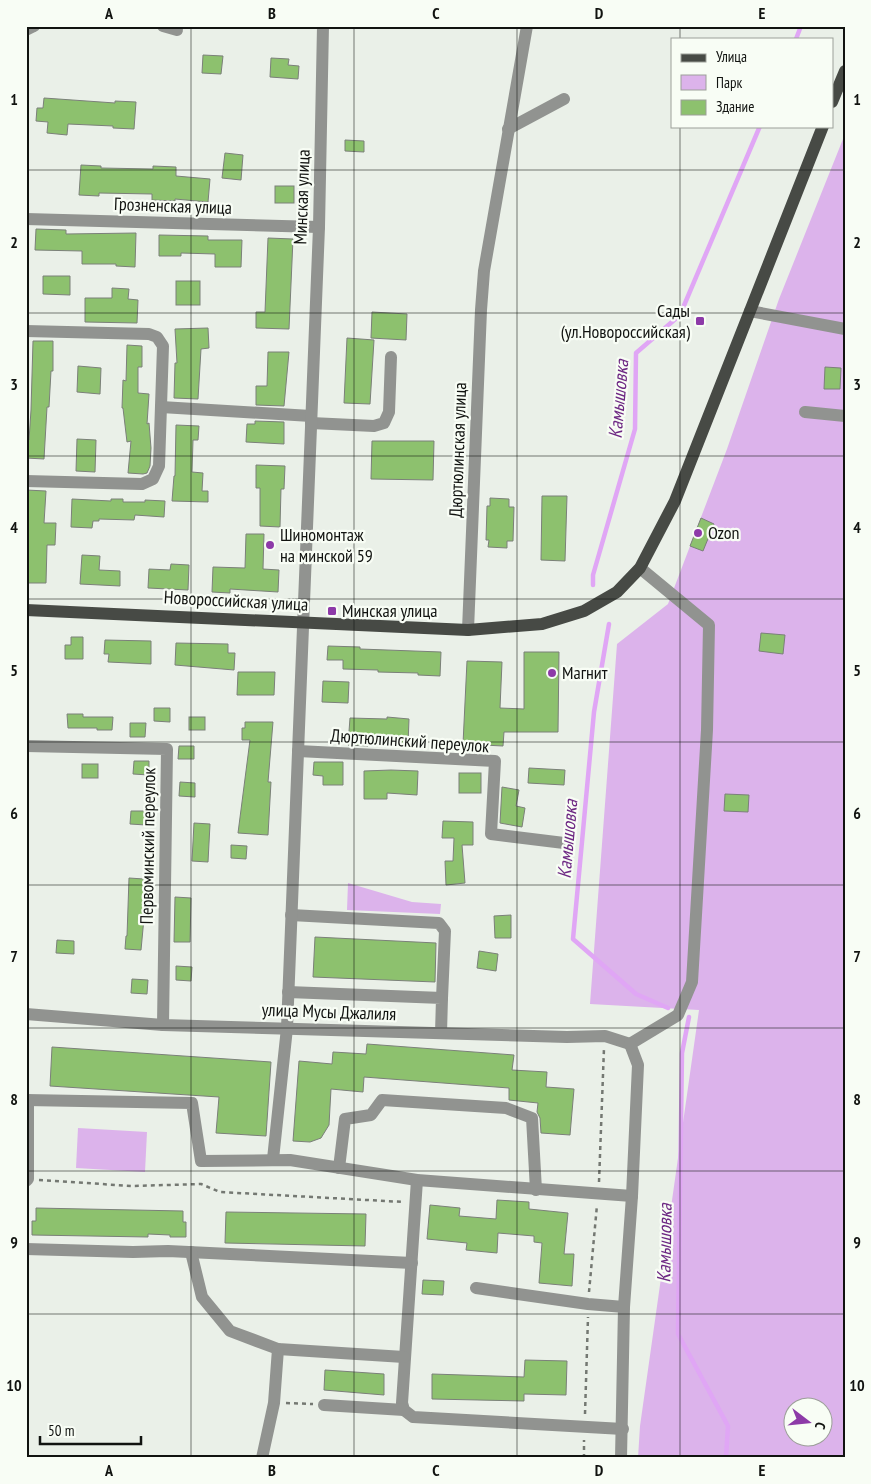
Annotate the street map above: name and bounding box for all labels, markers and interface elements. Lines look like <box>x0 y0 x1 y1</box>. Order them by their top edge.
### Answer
text: A <box>104 3 114 23</box>
text: B <box>268 3 276 23</box>
text: C <box>432 3 440 23</box>
text: D <box>595 3 604 23</box>
text: E <box>759 3 766 23</box>
legend <box>671 38 834 128</box>
text: Улица <box>716 47 747 66</box>
text: Парк <box>716 73 742 92</box>
text: 1 <box>10 89 18 109</box>
text: 1 <box>853 89 861 109</box>
text: Здание <box>716 97 754 116</box>
street label: Минская улица <box>288 149 315 245</box>
street label: Грозненская улица <box>114 192 232 219</box>
text: 2 <box>10 232 18 252</box>
text: 2 <box>853 232 861 252</box>
place label: Сады (ул.Новороссийская) <box>561 299 691 343</box>
marker: Сады (ул.Новороссийская) <box>694 315 706 327</box>
water label: Камышовка <box>603 357 634 440</box>
text: 3 <box>10 374 18 394</box>
text: 3 <box>853 374 861 394</box>
street label: Дюртюлинская улица <box>444 382 471 518</box>
text: 4 <box>10 517 18 537</box>
text: 4 <box>853 517 861 537</box>
place label: Ozon <box>708 521 740 544</box>
place label: Шиномонтаж на минской 59 <box>280 523 373 567</box>
marker: Ozon <box>692 527 704 539</box>
marker: Шиномонтаж на минской 59 <box>264 539 276 551</box>
street label: Новороссийская улица <box>163 585 309 616</box>
place label: Минская улица <box>342 599 437 622</box>
marker: Минская улица <box>326 605 338 617</box>
text: 5 <box>10 660 18 680</box>
text: 5 <box>853 660 861 680</box>
place label: Магнит <box>562 661 608 684</box>
marker: Магнит <box>546 667 558 679</box>
street label: Дюртюлинский переулок <box>330 723 490 758</box>
street label: Первоминский переулок <box>135 767 160 925</box>
water label: Камышовка <box>552 797 583 880</box>
text: 6 <box>10 803 18 823</box>
text: 6 <box>853 803 861 823</box>
text: 7 <box>10 946 18 966</box>
text: 7 <box>853 946 861 966</box>
street label: улица Мусы Джалиля <box>261 998 397 1025</box>
text: 8 <box>10 1089 18 1109</box>
text: 8 <box>853 1089 861 1109</box>
water label: Камышовка <box>651 1202 677 1283</box>
text: 9 <box>10 1232 18 1252</box>
text: 9 <box>853 1232 861 1252</box>
text: 10 <box>6 1375 22 1395</box>
text: 10 <box>849 1375 865 1395</box>
north arrow <box>784 1396 834 1446</box>
scale bar <box>40 1414 141 1446</box>
text: С <box>811 1420 830 1432</box>
text: 50 m <box>48 1421 74 1440</box>
text: A <box>104 1460 114 1480</box>
text: B <box>268 1460 276 1480</box>
text: C <box>432 1460 440 1480</box>
text: D <box>595 1460 604 1480</box>
text: E <box>759 1460 766 1480</box>

